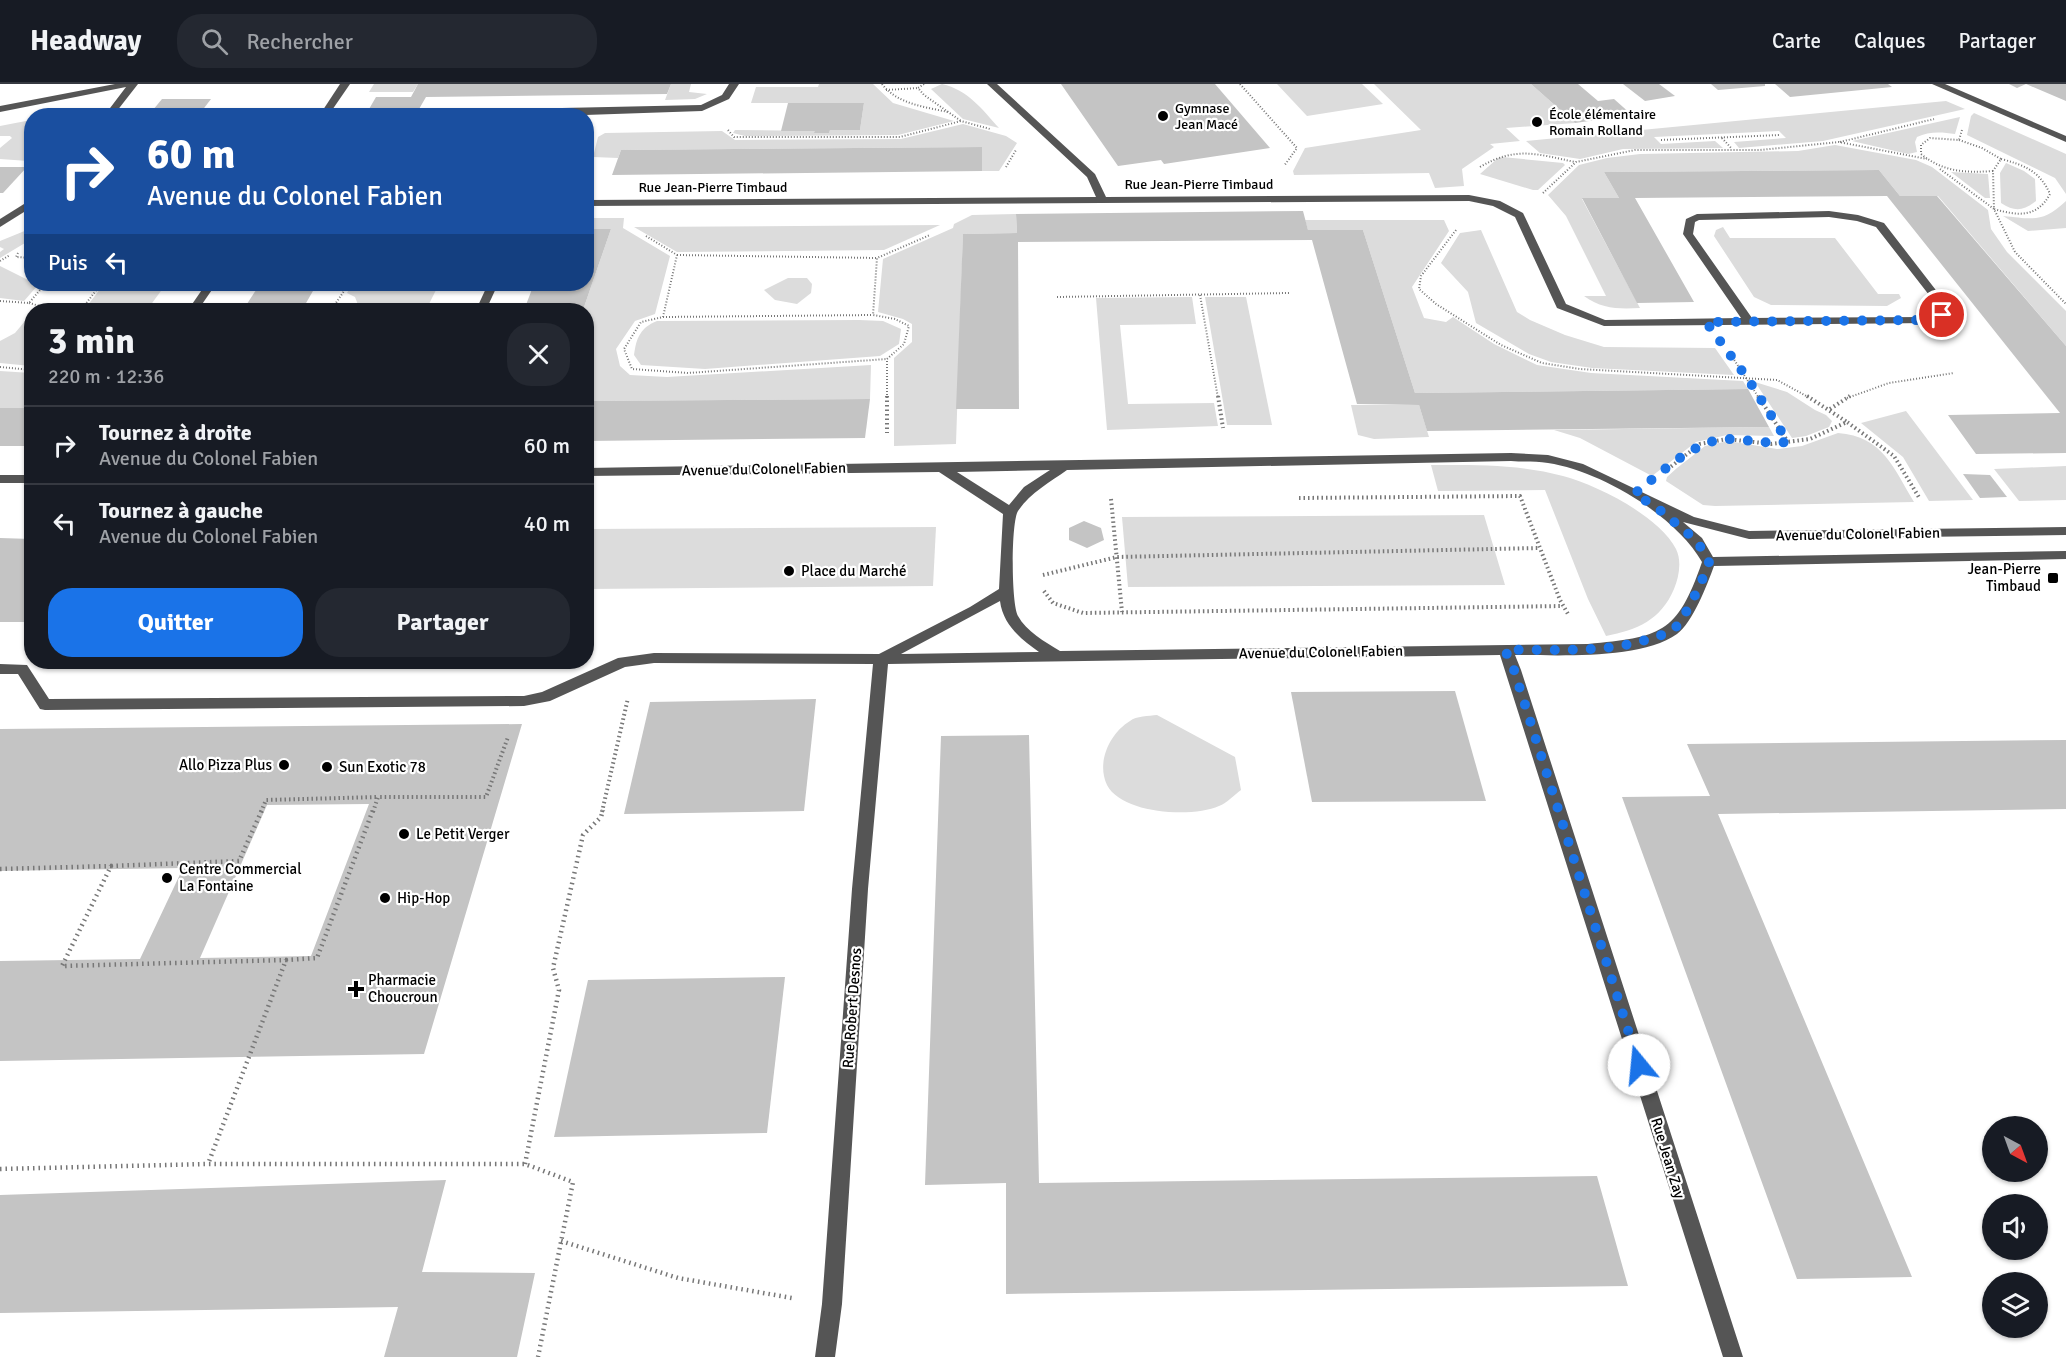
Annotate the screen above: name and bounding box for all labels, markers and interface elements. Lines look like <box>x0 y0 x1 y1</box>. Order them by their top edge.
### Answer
search box <box>177 14 597 68</box>
text: Headway <box>30 24 141 58</box>
icon: search <box>198 25 231 58</box>
text: Rechercher <box>246 28 353 55</box>
text: Carte <box>1772 28 1821 54</box>
text: Calques <box>1854 28 1925 54</box>
text: Partager <box>1958 28 2036 54</box>
place label: Gymnase Jean Macé <box>1175 100 1238 133</box>
place label: École élémentaire Romain Rolland <box>1549 106 1656 139</box>
marker: Gymnase Jean Macé <box>1156 109 1170 123</box>
marker: École élémentaire Romain Rolland <box>1530 115 1544 129</box>
text: 60 m <box>147 129 236 180</box>
icon: right <box>48 132 126 210</box>
street label: Rue Jean-Pierre Timbaud <box>1124 176 1274 193</box>
street label: Rue Jean-Pierre Timbaud <box>638 179 788 196</box>
text: Avenue du Colonel Fabien <box>147 180 443 213</box>
icon: left <box>100 246 133 279</box>
text: Puis <box>48 249 88 276</box>
pin <box>1916 289 1967 340</box>
icon: arrive <box>1925 298 1958 331</box>
text: 3 min <box>48 319 135 364</box>
button: close <box>507 323 570 386</box>
text: 220 m · 12:36 <box>48 364 164 389</box>
text: Tournez à droite <box>99 419 252 446</box>
icon: right <box>48 429 81 462</box>
text: 60 m <box>524 432 570 459</box>
text: Avenue du Colonel Fabien <box>99 446 318 471</box>
street label: Avenue du Colonel Fabien <box>682 459 846 479</box>
text: Tournez à gauche <box>99 497 263 524</box>
icon: left <box>48 507 81 540</box>
text: 40 m <box>524 510 570 537</box>
text: Avenue du Colonel Fabien <box>99 524 318 549</box>
street label: Avenue du Colonel Fabien <box>1776 524 1940 544</box>
place label: Jean-Pierre Timbaud <box>1967 560 2041 595</box>
place label: Place du Marché <box>801 562 906 580</box>
marker: Place du Marché <box>782 564 796 578</box>
marker: Jean-Pierre Timbaud <box>2046 571 2060 585</box>
button: Quitter <box>48 588 303 657</box>
button: Partager <box>315 588 570 657</box>
street label: Avenue du Colonel Fabien <box>1239 642 1403 662</box>
place label: Allo Pizza Plus <box>179 756 272 774</box>
marker: Allo Pizza Plus <box>277 758 291 772</box>
place label: Sun Exotic 78 <box>339 758 426 776</box>
marker: Sun Exotic 78 <box>320 760 334 774</box>
place label: Le Petit Verger <box>416 825 510 843</box>
marker: Le Petit Verger <box>397 827 411 841</box>
place label: Centre Commercial La Fontaine <box>179 860 302 895</box>
marker: Centre Commercial La Fontaine <box>160 871 174 885</box>
place label: Hip-Hop <box>397 889 450 907</box>
marker: Hip-Hop <box>378 891 392 905</box>
street label: Rue Robert Desnos <box>839 947 865 1069</box>
place label: Pharmacie Choucroun <box>368 971 438 1006</box>
marker: Pharmacie Choucroun <box>349 982 363 996</box>
position arrow <box>1607 1033 1671 1097</box>
street label: Rue Jean Zay <box>1647 1115 1689 1201</box>
north arrow <box>1982 1116 2048 1182</box>
map controls <box>1982 1116 2048 1338</box>
button: sound <box>1982 1194 2048 1260</box>
button: layers <box>1982 1272 2048 1338</box>

